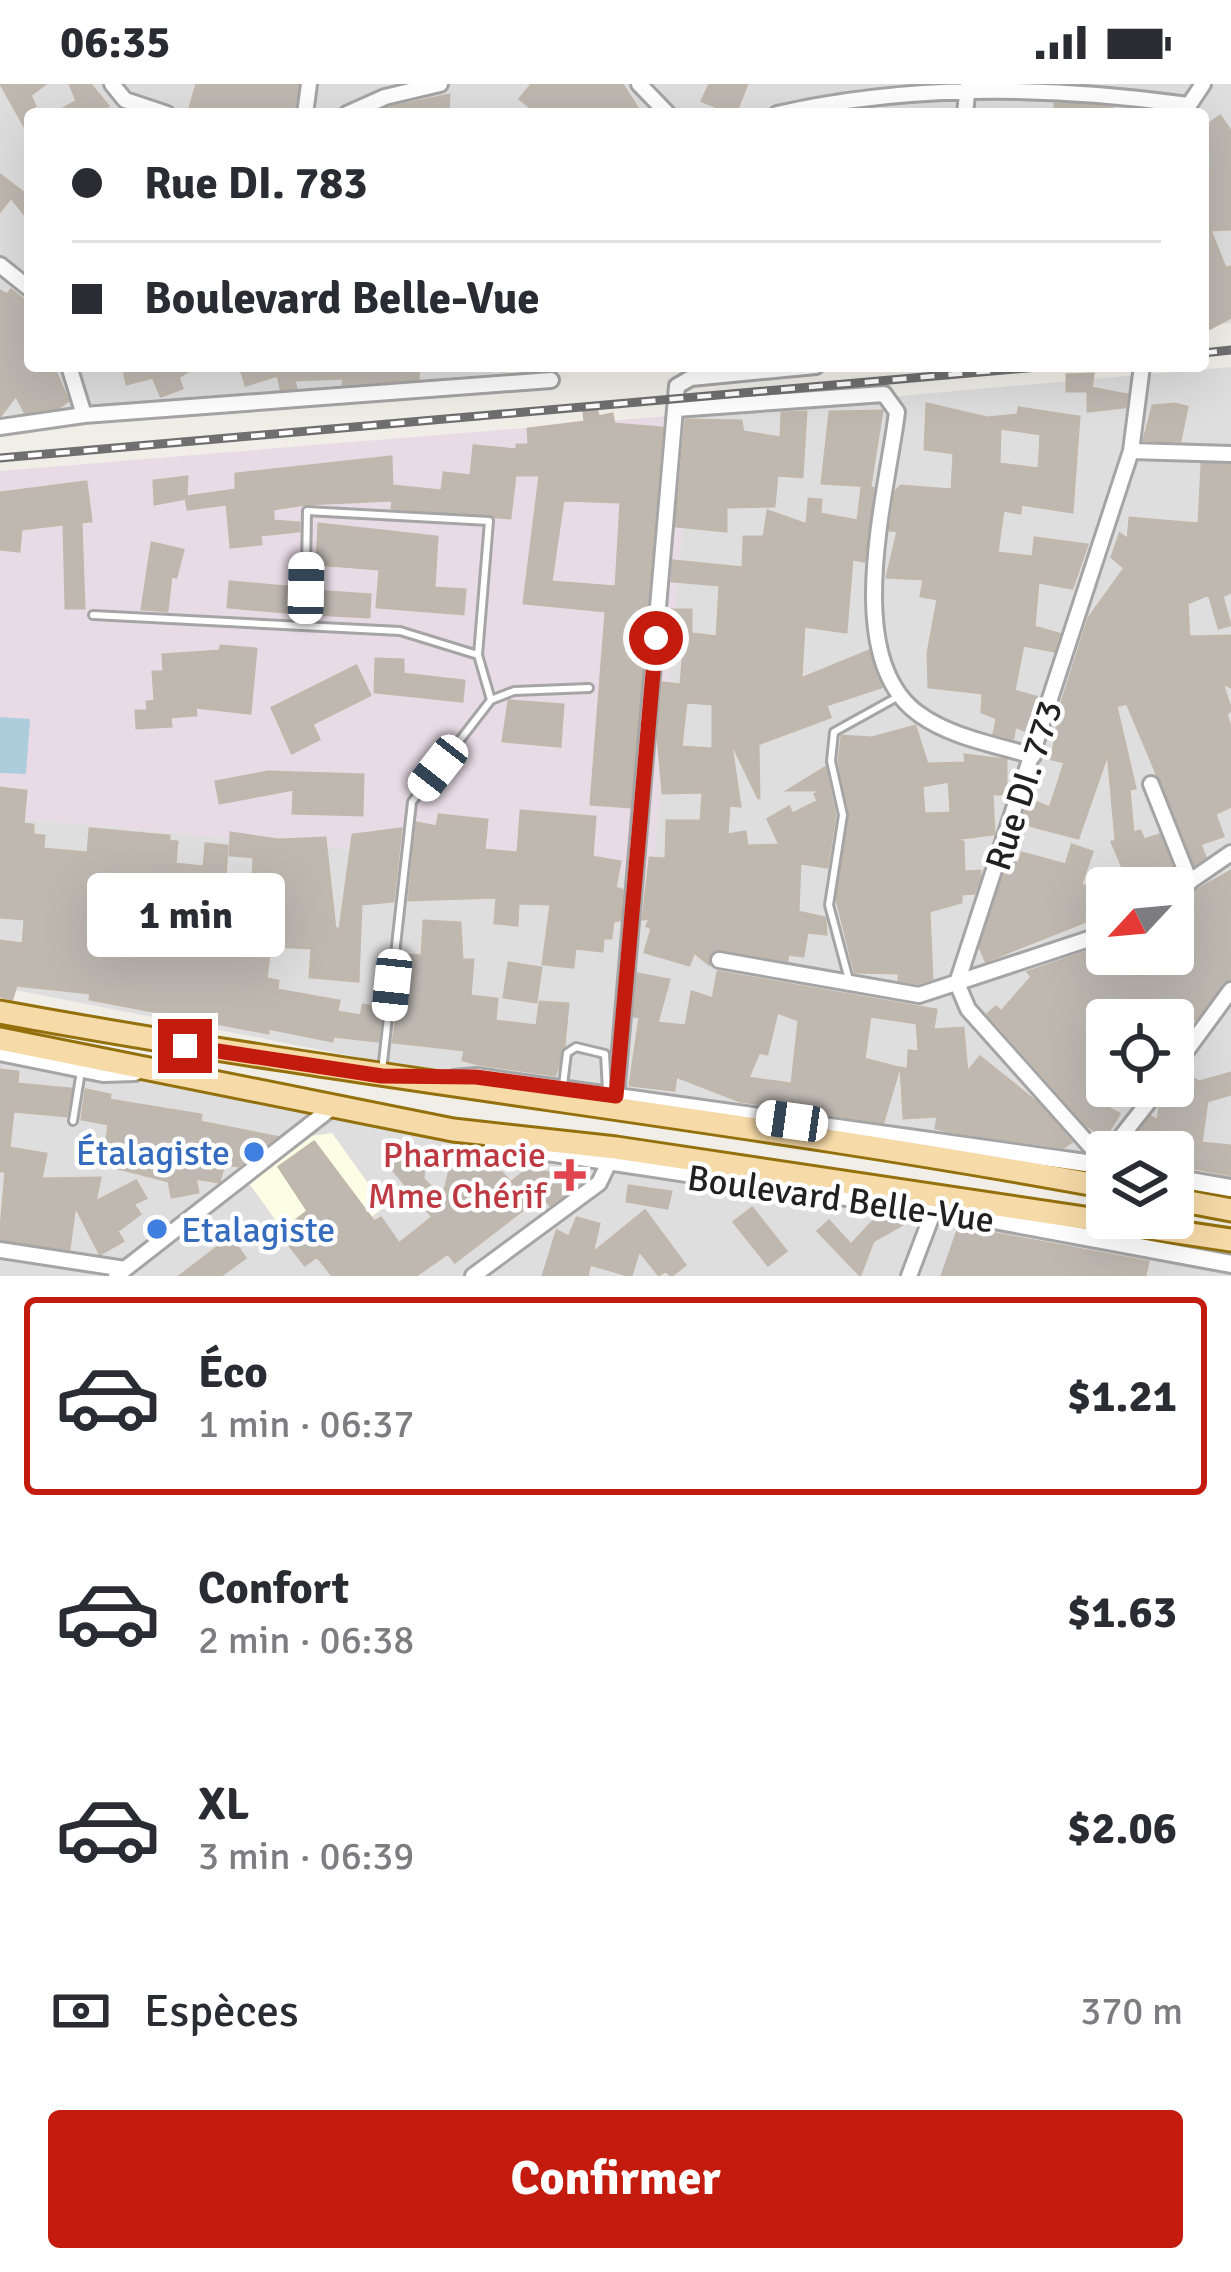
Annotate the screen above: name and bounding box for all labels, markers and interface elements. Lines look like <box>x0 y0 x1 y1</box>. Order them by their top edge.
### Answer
text: 06:35 <box>60 15 170 70</box>
text: Rue DI. 783 <box>144 156 368 211</box>
text: Boulevard Belle-Vue <box>144 271 540 326</box>
car <box>287 552 325 624</box>
route start <box>629 611 683 665</box>
street label: Rue DI. 773 <box>976 695 1073 876</box>
car <box>402 729 474 807</box>
north arrow <box>1086 867 1194 975</box>
map controls <box>1086 867 1194 1239</box>
callout: 1 min <box>86 872 284 956</box>
text: 1 min <box>139 891 233 939</box>
car <box>370 947 414 1023</box>
button: locate <box>1086 999 1194 1107</box>
route end <box>158 1019 212 1073</box>
car <box>754 1098 830 1144</box>
place label: Étalagiste <box>76 1131 230 1176</box>
button: layers <box>1086 1131 1194 1239</box>
place label: Pharmacie Mme Chérif <box>367 1133 548 1219</box>
marker: Étalagiste <box>241 1139 267 1165</box>
street label: Boulevard Belle-Vue <box>685 1156 997 1243</box>
marker: Pharmacie Mme Chérif <box>557 1162 583 1188</box>
place label: Etalagiste <box>181 1208 335 1253</box>
marker: Etalagiste <box>144 1216 170 1242</box>
icon: car <box>54 1342 162 1450</box>
text: Éco <box>198 1345 268 1400</box>
text: $1.21 <box>1067 1369 1177 1424</box>
text: 1 min · 06:37 <box>198 1400 414 1448</box>
icon: car <box>54 1558 162 1666</box>
text: Confort <box>198 1561 349 1616</box>
text: $1.63 <box>1067 1585 1177 1640</box>
text: 2 min · 06:38 <box>198 1616 414 1664</box>
icon: car <box>54 1774 162 1882</box>
text: XL <box>198 1777 249 1832</box>
text: $2.06 <box>1067 1801 1177 1856</box>
text: 3 min · 06:39 <box>198 1832 414 1880</box>
icon: cash <box>48 1978 114 2044</box>
text: Espèces <box>144 1984 299 2039</box>
text: 370 m <box>1080 1987 1183 2035</box>
button: Confirmer <box>48 2110 1183 2248</box>

